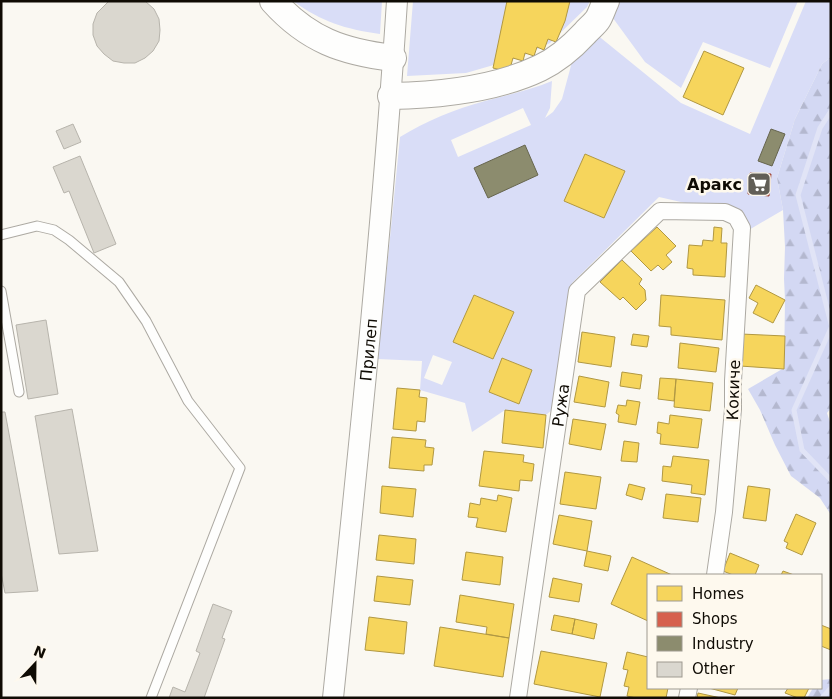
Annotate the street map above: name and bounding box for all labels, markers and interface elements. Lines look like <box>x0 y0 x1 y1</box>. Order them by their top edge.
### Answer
supermarket icon: Аракс <box>746 171 772 197</box>
place label: Аракс <box>687 175 742 194</box>
street label: Прилеп <box>356 318 381 382</box>
street label: Кокиче <box>723 359 744 421</box>
street label: Ружа <box>548 382 573 428</box>
legend <box>647 574 822 689</box>
text: Homes <box>692 585 744 603</box>
text: Shops <box>692 610 738 628</box>
text: Industry <box>692 635 754 653</box>
north arrow <box>10 639 60 689</box>
text: N <box>31 642 48 662</box>
text: Other <box>692 660 735 678</box>

